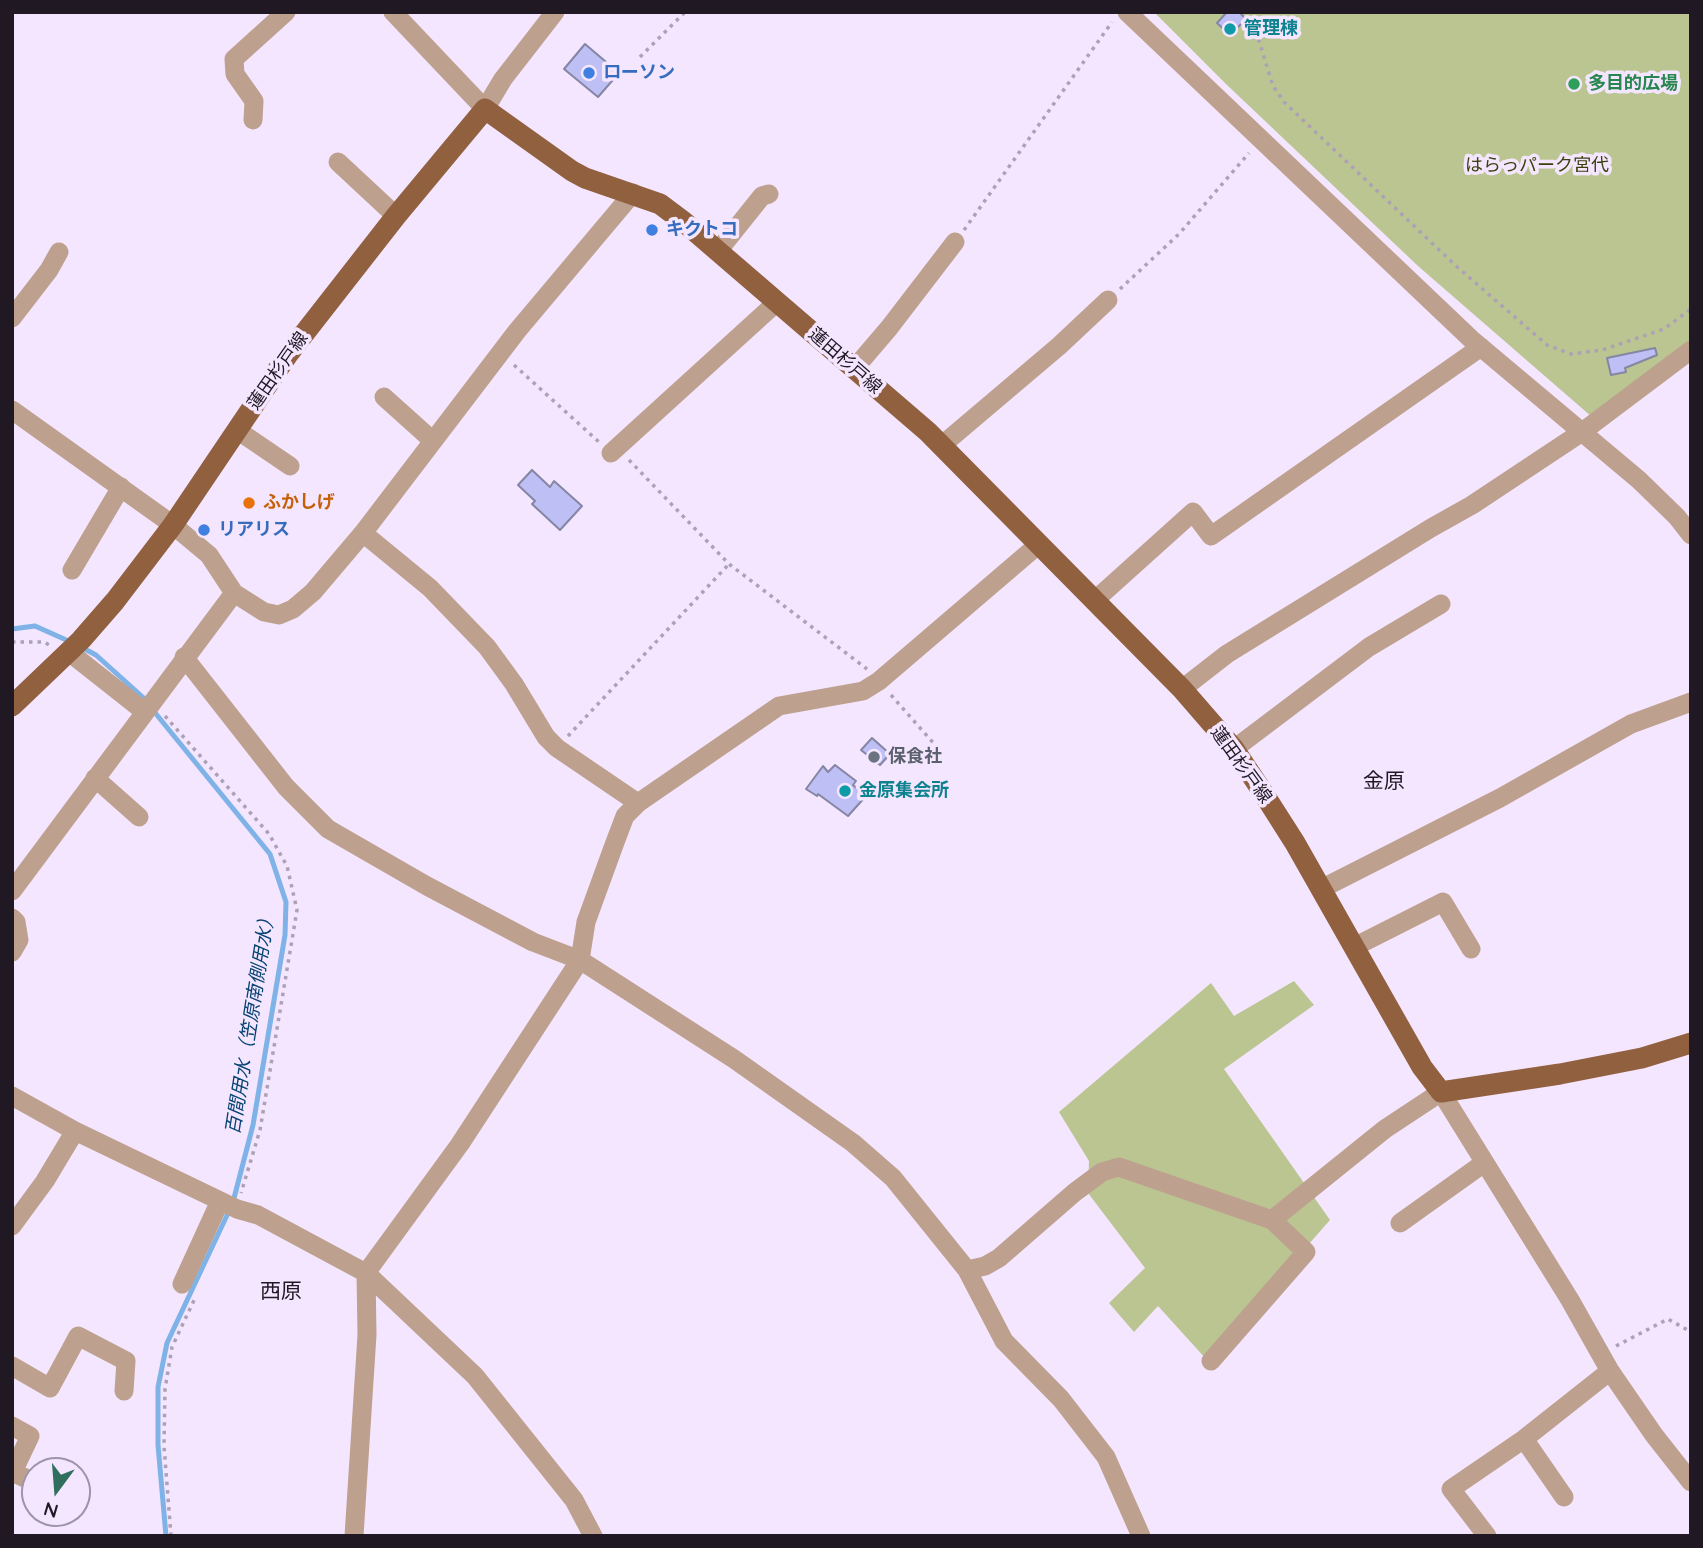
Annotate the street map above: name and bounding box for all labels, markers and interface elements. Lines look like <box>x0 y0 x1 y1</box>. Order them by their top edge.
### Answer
place label: 管理棟 <box>1244 18 1298 40</box>
marker: 管理棟 <box>1222 21 1238 37</box>
place label: ローソン <box>603 62 675 84</box>
marker: ローソン <box>581 65 597 81</box>
place label: 多目的広場 <box>1588 73 1678 95</box>
marker: 多目的広場 <box>1566 76 1582 92</box>
park label: はらっパーク宮代 <box>1465 155 1609 177</box>
place label: キクトコ <box>666 219 738 241</box>
marker: キクトコ <box>644 222 660 238</box>
street label: 蓮田杉戸線 <box>804 323 886 399</box>
street label: 蓮田杉戸線 <box>243 328 313 414</box>
place label: ふかしげ <box>263 492 335 514</box>
marker: ふかしげ <box>241 495 257 511</box>
place label: リアリス <box>218 519 290 541</box>
marker: リアリス <box>196 522 212 538</box>
street label: 蓮田杉戸線 <box>1206 722 1276 808</box>
place label: 保食社 <box>888 746 942 768</box>
marker: 保食社 <box>866 749 882 765</box>
district label: 金原 <box>1363 769 1405 795</box>
place label: 金原集会所 <box>859 780 949 802</box>
marker: 金原集会所 <box>837 783 853 799</box>
water label: 百間用水（笠原南側用水） <box>222 908 280 1136</box>
district label: 西原 <box>260 1279 302 1305</box>
north arrow <box>21 1457 91 1527</box>
text: N <box>41 1497 61 1524</box>

